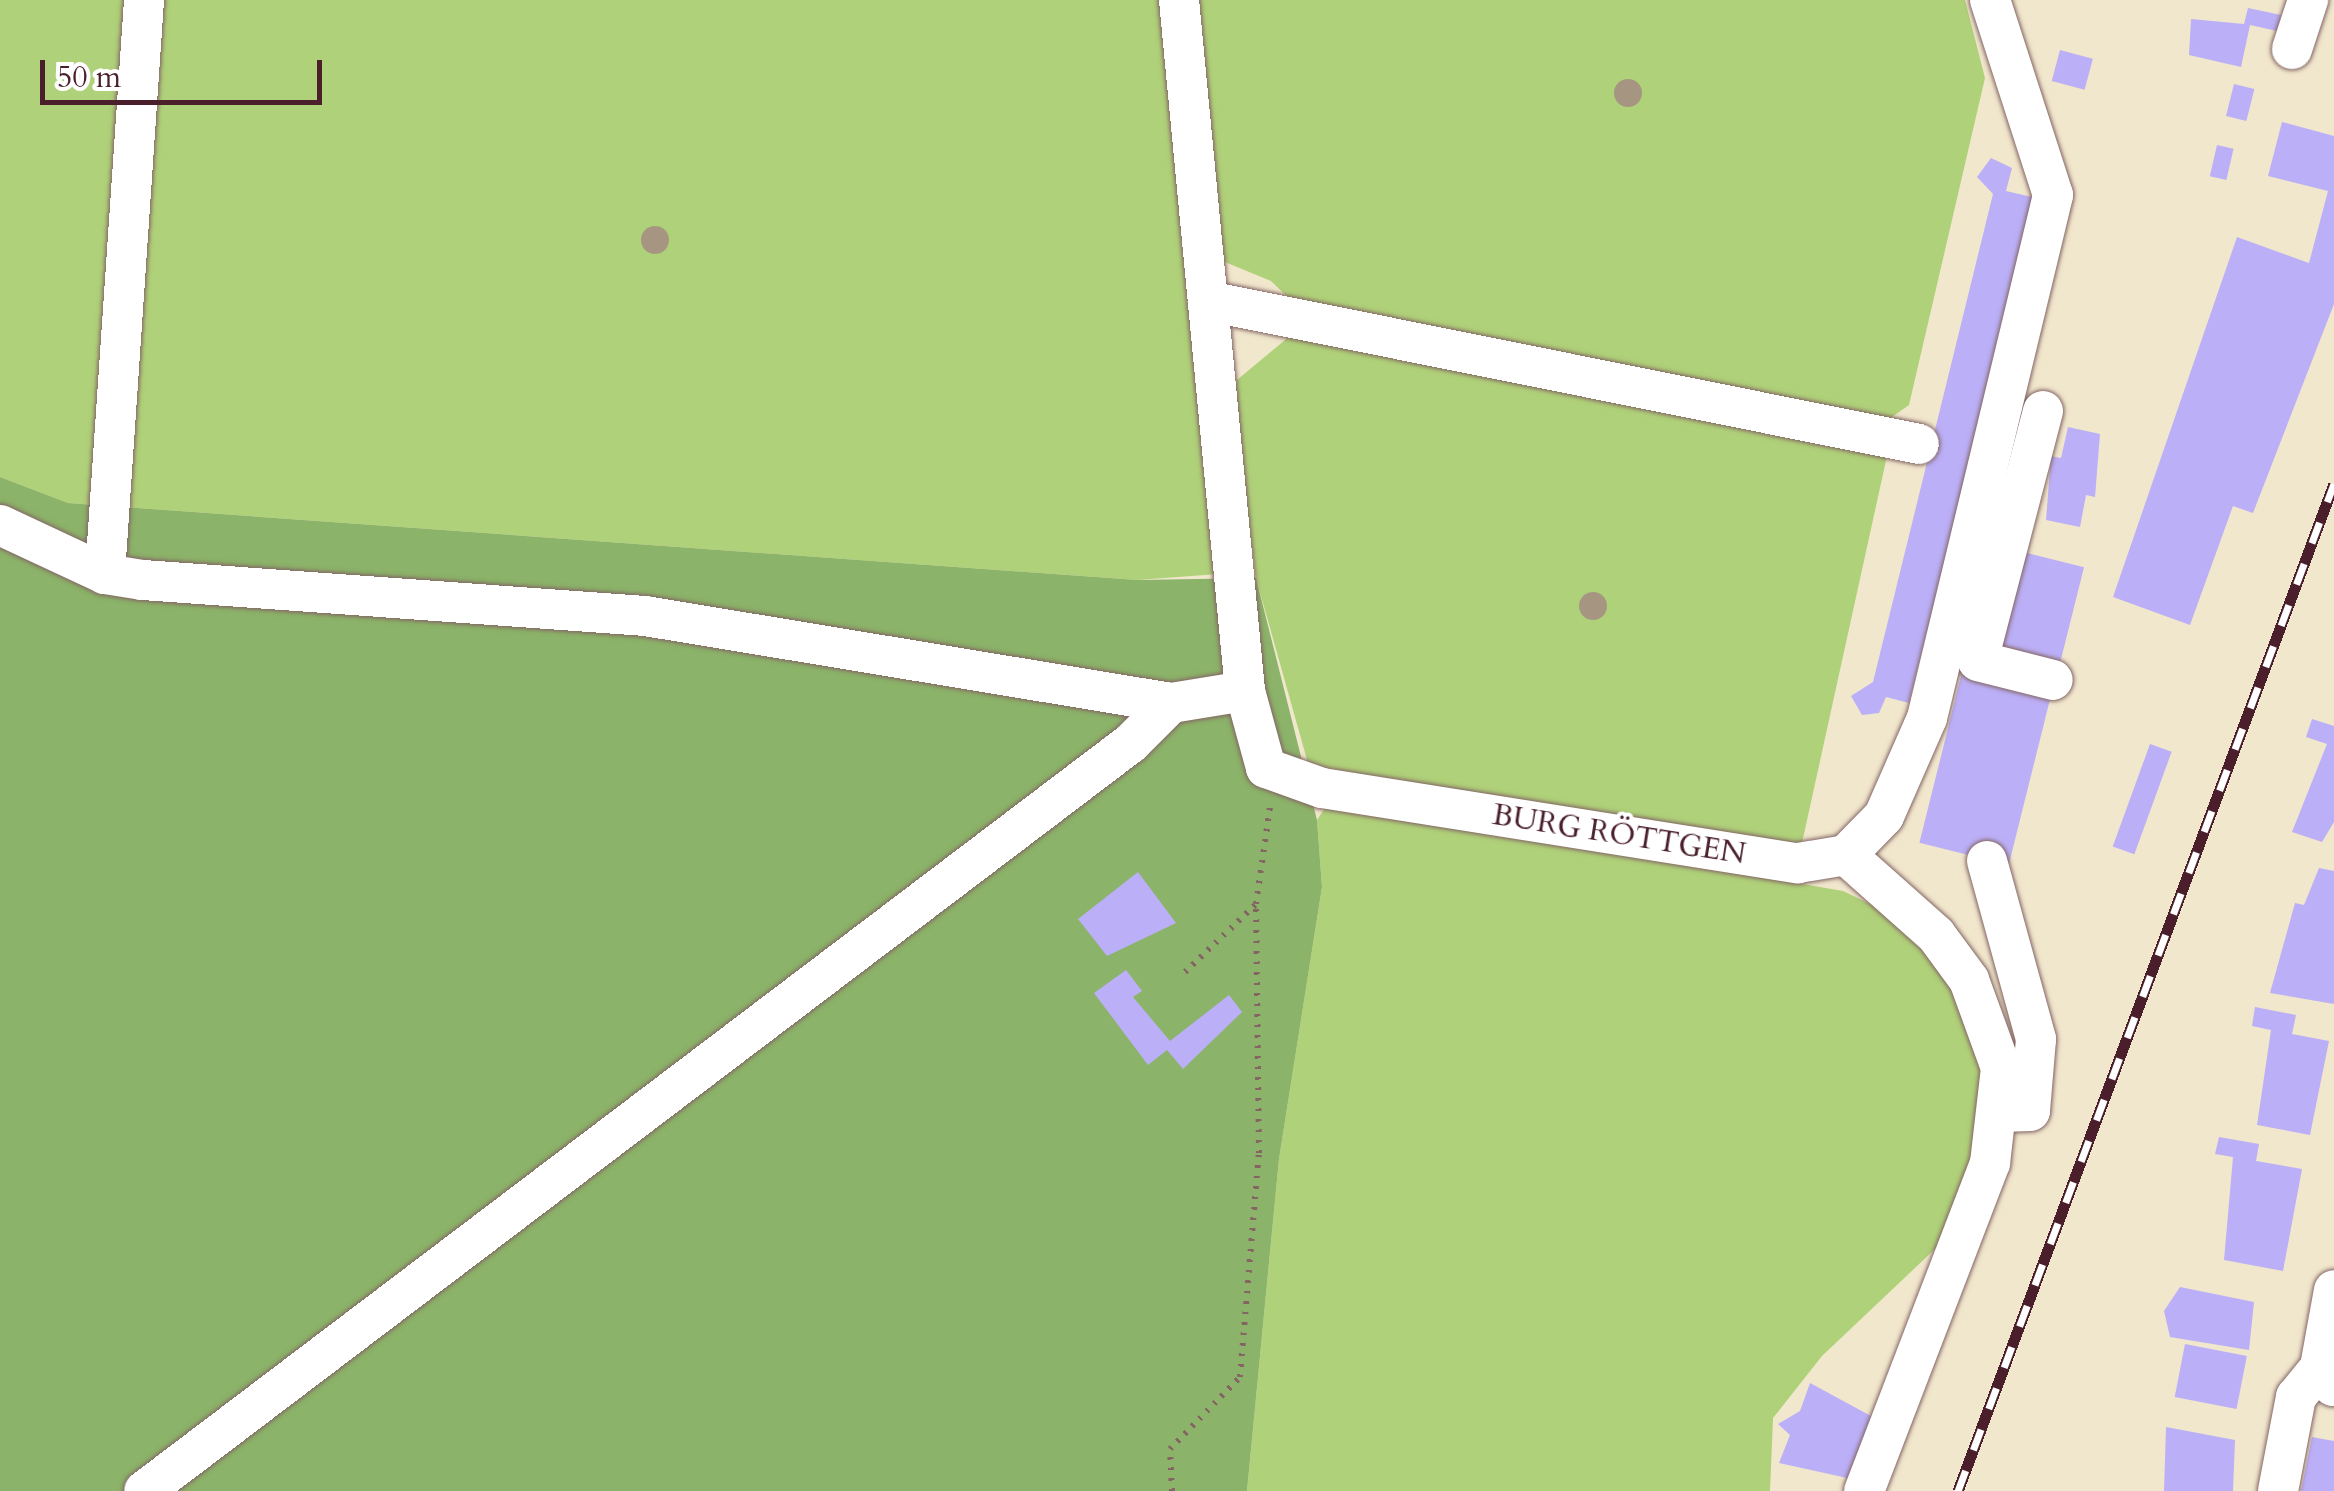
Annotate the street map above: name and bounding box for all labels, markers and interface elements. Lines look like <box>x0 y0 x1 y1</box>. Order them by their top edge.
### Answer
scale bar <box>45 40 328 102</box>
text: 50 m <box>57 57 121 98</box>
street label: BURG RÖTTGEN <box>1490 797 1748 873</box>

